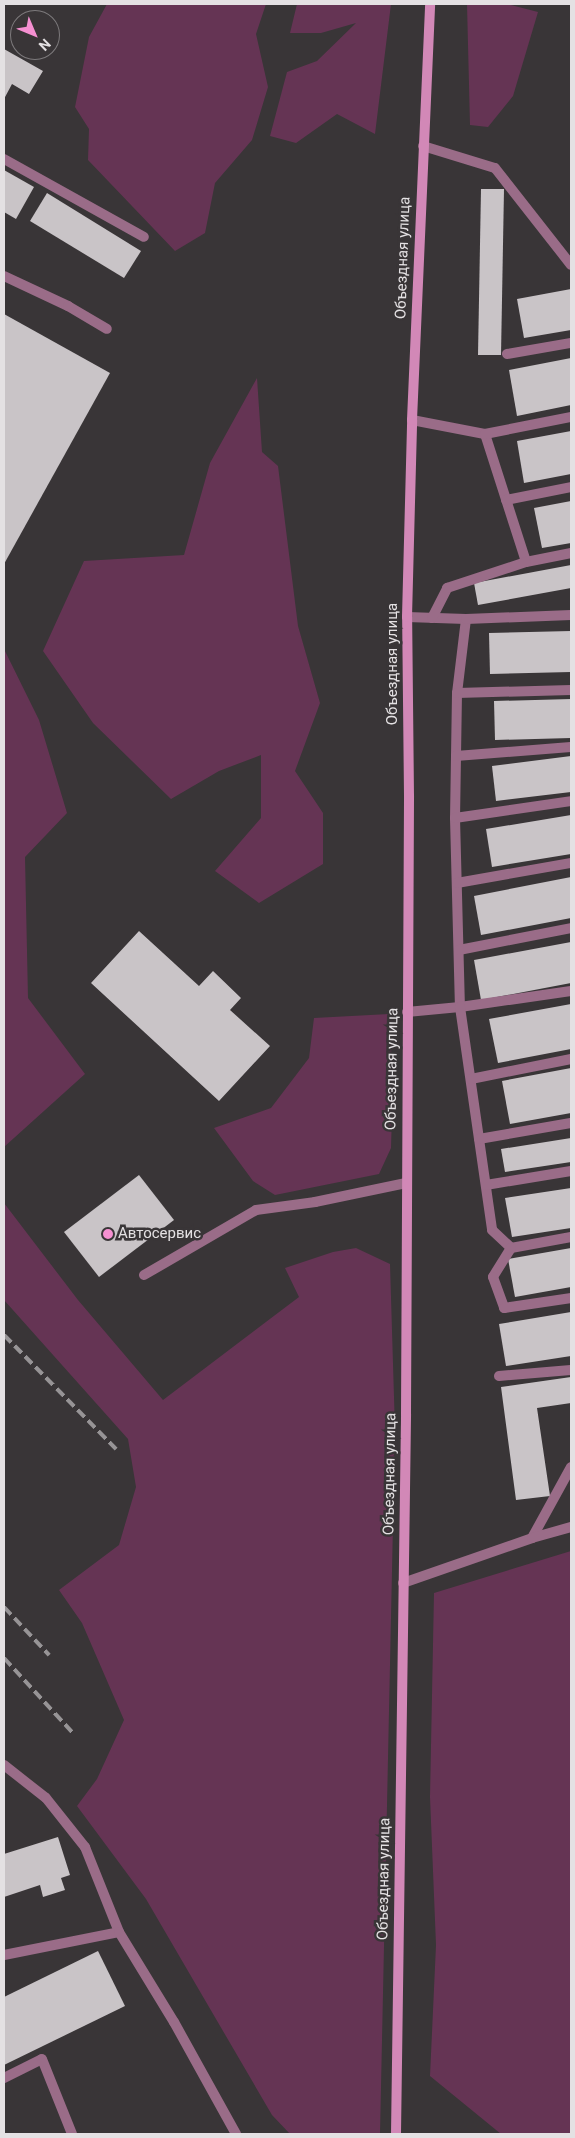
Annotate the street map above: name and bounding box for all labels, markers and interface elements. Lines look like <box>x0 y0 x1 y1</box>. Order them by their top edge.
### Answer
north arrow <box>10 10 60 60</box>
text: N <box>36 36 54 54</box>
street label: Объездная улица <box>392 196 414 320</box>
street label: Объездная улица <box>384 603 402 725</box>
street label: Объездная улица <box>382 1008 402 1130</box>
place label: Автосервис <box>118 1225 201 1243</box>
marker: Автосервис <box>102 1228 114 1240</box>
street label: Объездная улица <box>380 1413 400 1535</box>
street label: Объездная улица <box>374 1818 394 1940</box>

